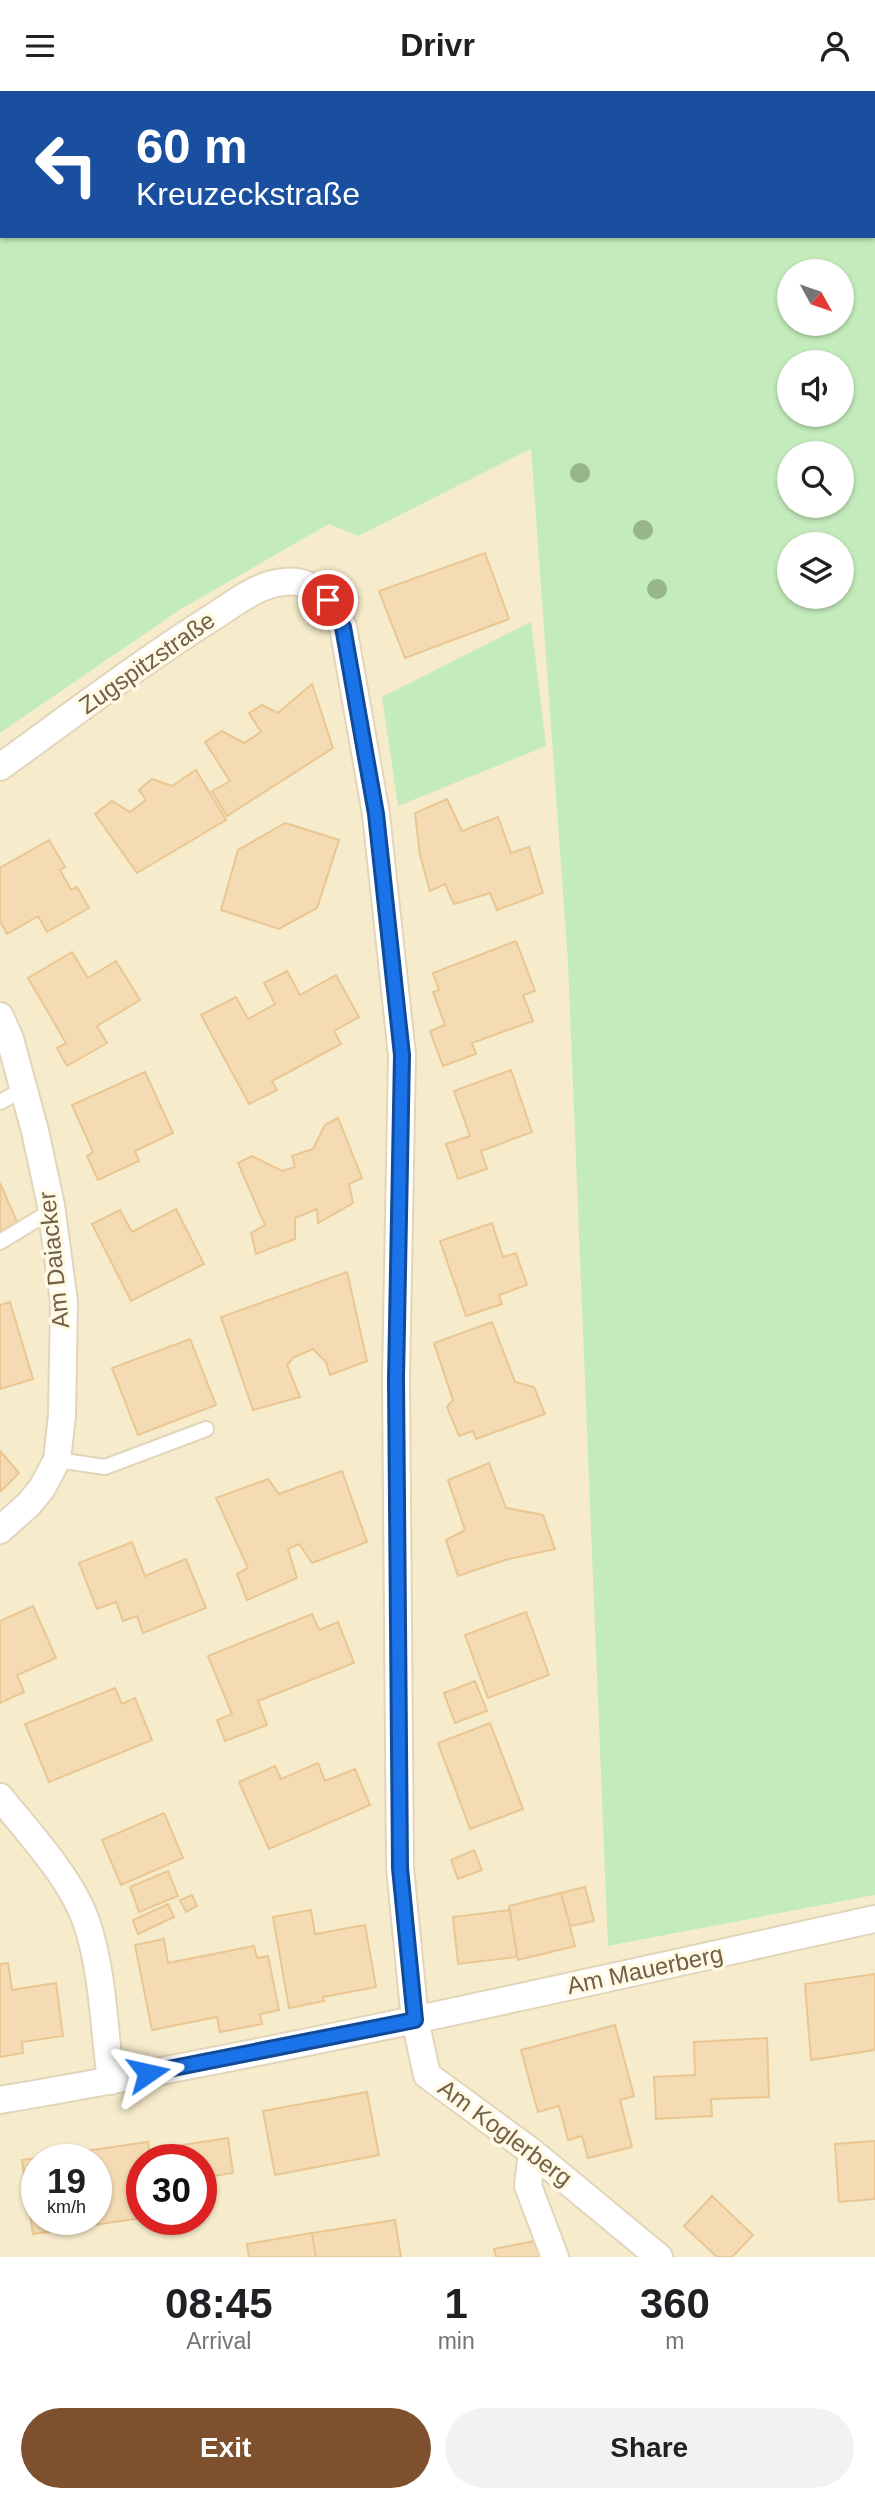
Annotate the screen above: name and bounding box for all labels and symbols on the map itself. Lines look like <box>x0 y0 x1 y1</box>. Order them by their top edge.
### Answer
north arrow <box>777 259 854 336</box>
pin <box>298 570 358 630</box>
street label: Zugspitzstraße <box>74 606 219 719</box>
street label: Am Daiacker <box>33 1190 74 1330</box>
street label: Am Mauerberg <box>564 1940 725 1999</box>
position arrow <box>111 2036 185 2110</box>
street label: Am Koglerberg <box>433 2074 577 2192</box>
speed limit sign: 30 <box>126 2144 217 2235</box>

